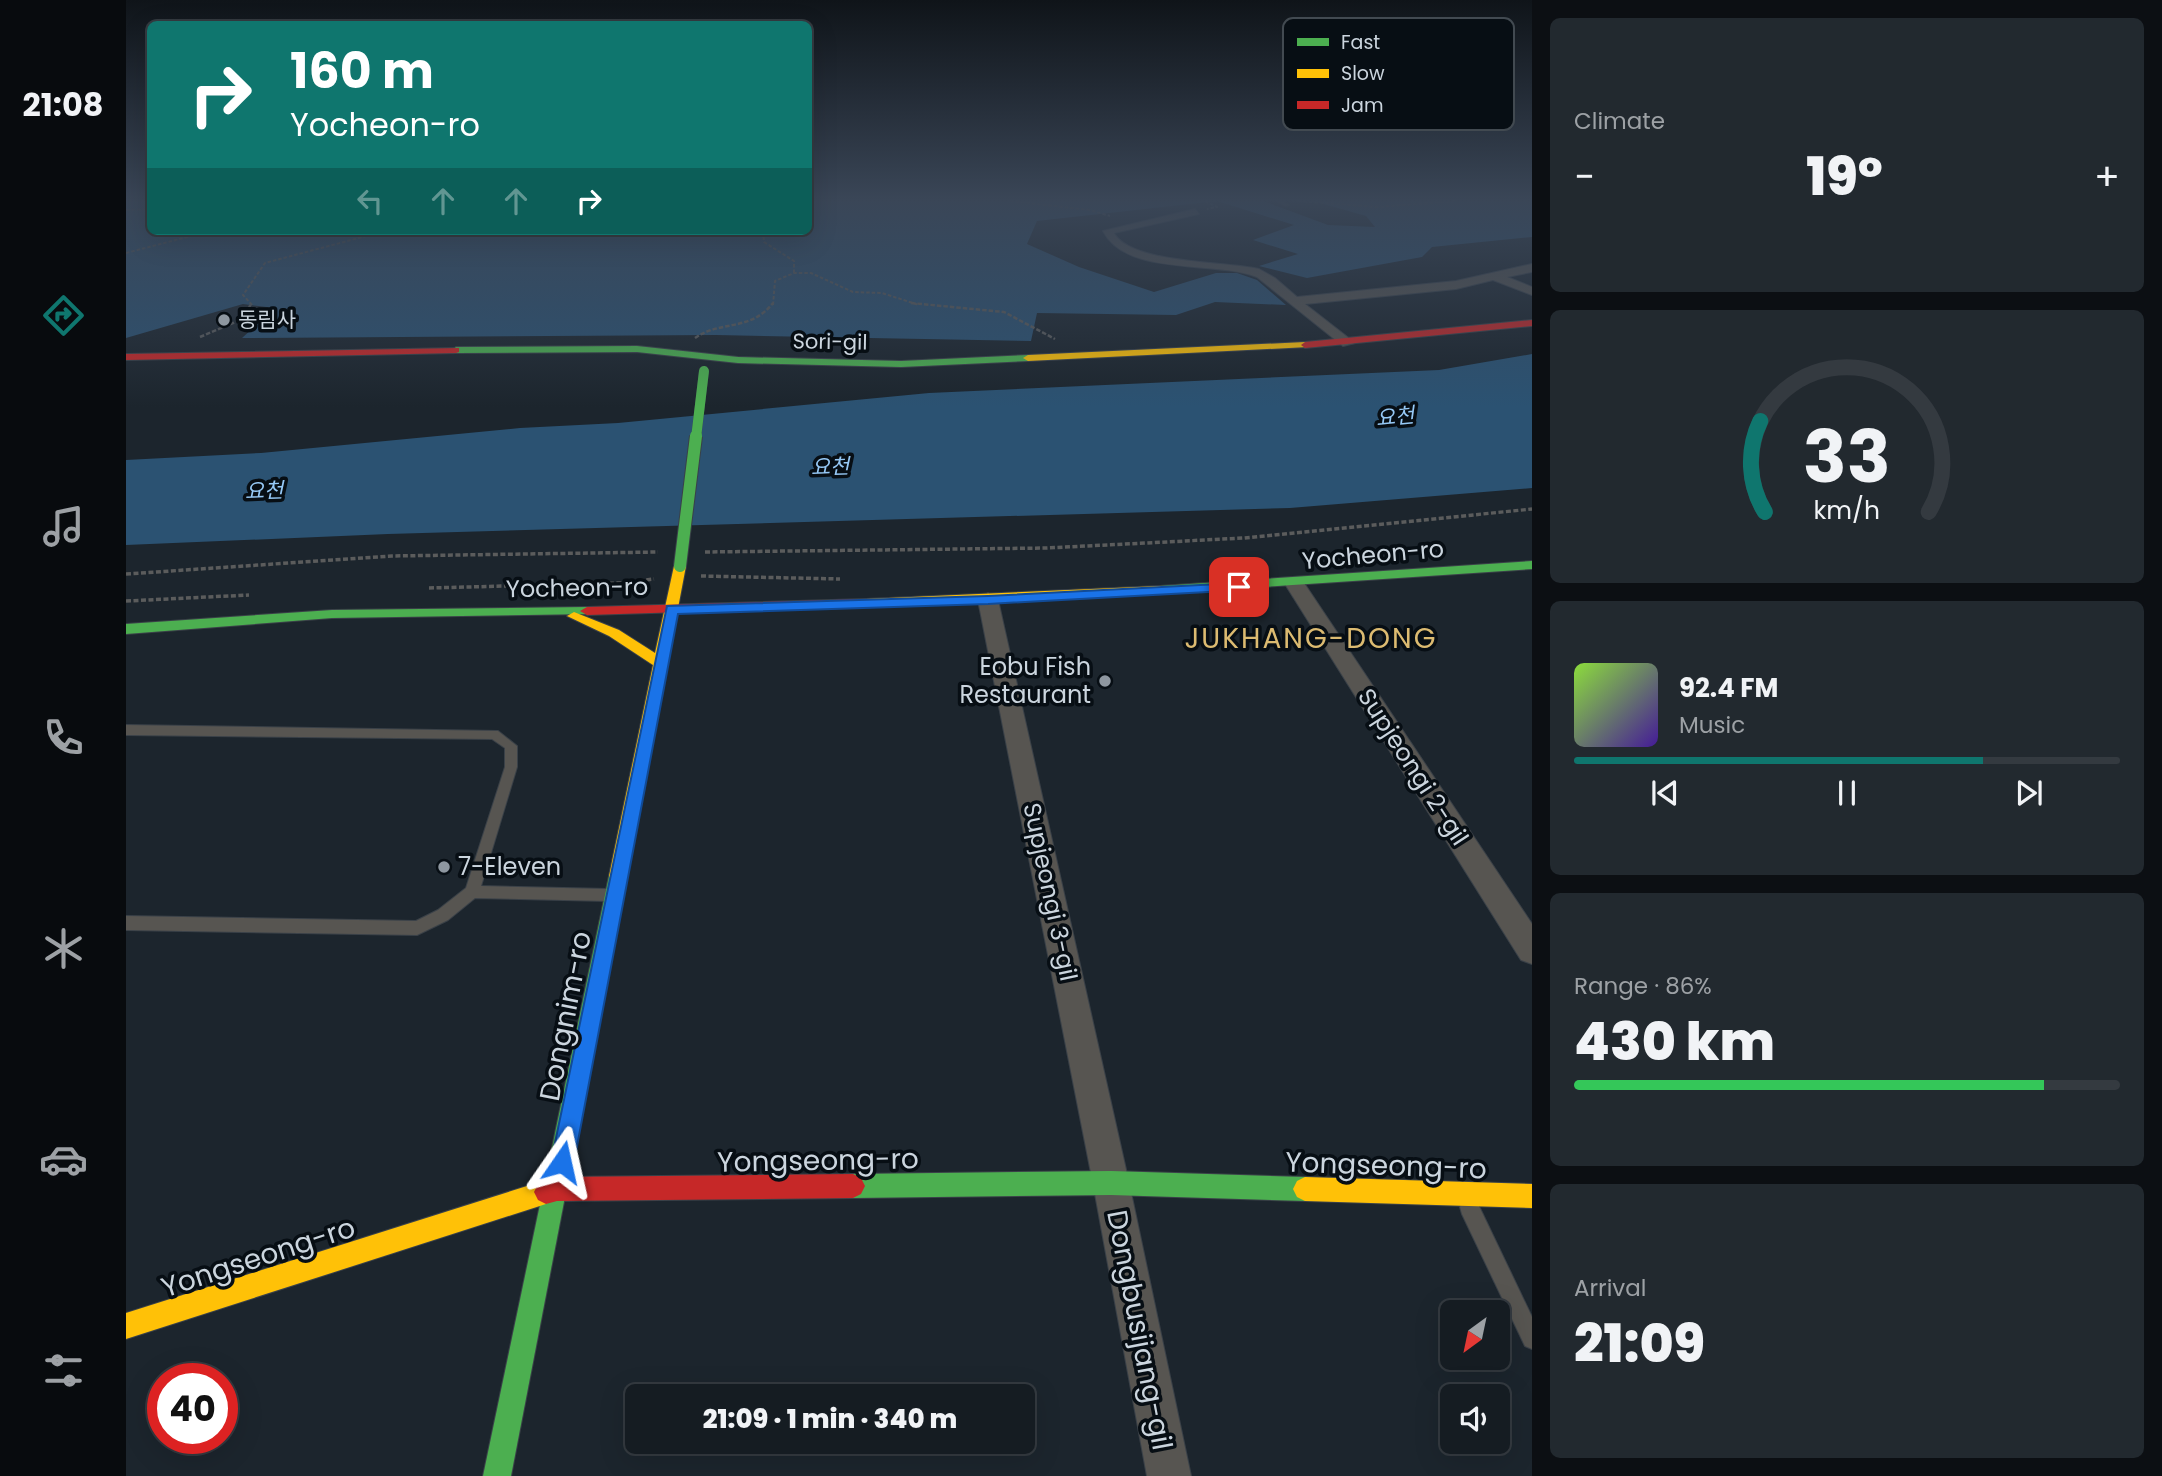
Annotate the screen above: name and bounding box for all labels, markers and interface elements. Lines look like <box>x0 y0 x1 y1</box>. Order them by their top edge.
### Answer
legend <box>1283 18 1514 130</box>
text: Fast <box>1341 29 1380 56</box>
text: 160 m <box>290 37 434 105</box>
icon: right <box>175 49 266 140</box>
text: Slow <box>1341 60 1385 87</box>
text: 21:08 <box>23 82 104 127</box>
text: Jam <box>1341 92 1383 119</box>
text: Yocheon-ro <box>290 102 480 147</box>
text: Climate <box>1574 105 1665 137</box>
text: 19° <box>1806 140 1883 213</box>
text: − <box>1574 150 1595 203</box>
text: + <box>2094 150 2120 203</box>
icon: left <box>351 182 389 220</box>
icon: ahead <box>424 182 462 220</box>
icon: ahead <box>497 182 535 220</box>
icon: right <box>570 182 608 220</box>
icon: directions <box>39 291 88 340</box>
place label: 동림사 <box>238 305 296 334</box>
marker: 동림사 <box>216 312 232 328</box>
street label: Sori-gil <box>792 326 868 357</box>
water label: 요천 <box>1374 400 1418 433</box>
text: 33 <box>1803 407 1891 508</box>
water label: 요천 <box>810 451 852 482</box>
water label: 요천 <box>244 475 286 506</box>
text: km/h <box>1814 493 1880 528</box>
icon: music <box>39 502 88 551</box>
street label: Yocheon-ro <box>1301 532 1445 577</box>
pin <box>1209 557 1269 617</box>
icon: arrive <box>1220 568 1258 606</box>
street label: Yocheon-ro <box>505 570 648 605</box>
district label: JUKHANG-DONG <box>1185 619 1437 658</box>
place label: Eobu Fish Restaurant <box>959 650 1091 711</box>
text: 92.4 FM <box>1679 670 1778 706</box>
marker: Eobu Fish Restaurant <box>1097 673 1113 689</box>
street label: Supjeongi 2-gil <box>1350 682 1477 852</box>
text: Music <box>1679 709 1745 741</box>
icon: phone <box>39 713 88 762</box>
icon: previous <box>1646 774 1684 812</box>
icon: pause <box>1828 774 1866 812</box>
icon: next <box>2010 774 2048 812</box>
street label: Supjeongi 3-gil <box>1016 800 1085 984</box>
place label: 7-Eleven <box>458 850 561 883</box>
marker: 7-Eleven <box>436 859 452 875</box>
icon: climate <box>39 924 88 973</box>
street label: Dongnim-ro <box>530 928 601 1104</box>
text: Range · 86% <box>1574 970 1712 1002</box>
text: 430 km <box>1574 1005 1775 1078</box>
position arrow <box>525 1125 599 1199</box>
icon: car <box>39 1135 88 1184</box>
street label: Yongseong-ro <box>717 1139 919 1182</box>
street label: Yongseong-ro <box>1285 1142 1487 1189</box>
street label: Dongbusijang-gil <box>1097 1207 1182 1453</box>
street label: Yongseong-ro <box>156 1208 360 1307</box>
text: Arrival <box>1574 1272 1646 1304</box>
north arrow <box>1440 1300 1510 1370</box>
map controls <box>1440 1300 1510 1454</box>
text: 21:09 <box>1574 1307 1705 1380</box>
icon: filters <box>39 1346 88 1395</box>
speed limit sign: 40 <box>147 1363 238 1454</box>
button: sound <box>1440 1384 1510 1454</box>
text: 21:09 · 1 min · 340 m <box>703 1401 957 1437</box>

